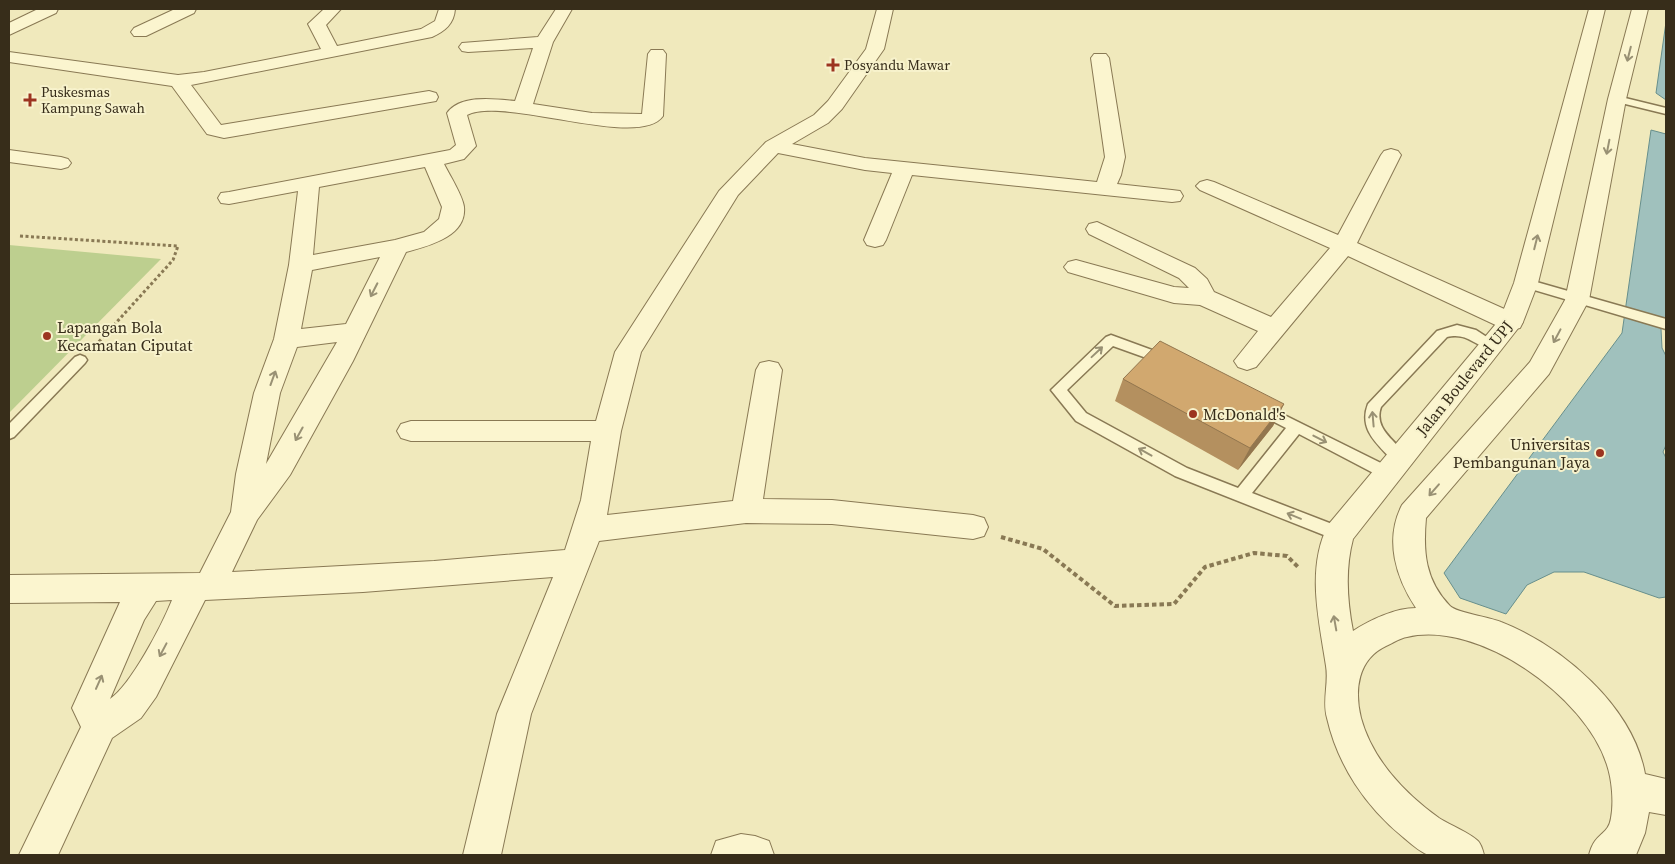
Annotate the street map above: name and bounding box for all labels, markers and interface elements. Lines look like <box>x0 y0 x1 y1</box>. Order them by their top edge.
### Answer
one-way arrow <box>1623 45 1633 61</box>
place label: Posyandu Mawar <box>844 55 950 75</box>
marker: Posyandu Mawar <box>826 58 840 72</box>
place label: Puskesmas Kampung Sawah <box>41 82 145 118</box>
marker: Puskesmas Kampung Sawah <box>23 93 37 107</box>
one-way arrow <box>1602 139 1612 155</box>
one-way arrow <box>1532 235 1542 251</box>
one-way arrow <box>369 282 378 297</box>
place label: Lapangan Bola Kecamatan Ciputat <box>57 316 193 356</box>
street label: Jalan Boulevard UPJ <box>1410 316 1517 441</box>
one-way arrow <box>1552 329 1562 344</box>
marker: Lapangan Bola Kecamatan Ciputat <box>41 330 53 342</box>
one-way arrow <box>1091 346 1104 358</box>
one-way arrow <box>268 371 278 387</box>
place label: McDonald's <box>1203 403 1286 425</box>
marker: McDonald's <box>1187 408 1199 420</box>
one-way arrow <box>1368 412 1378 428</box>
one-way arrow <box>294 427 304 442</box>
place label: Universitas Pembangunan Jaya <box>1453 433 1591 473</box>
one-way arrow <box>1312 435 1327 444</box>
one-way arrow <box>1138 447 1153 456</box>
marker: Universitas Pembangunan Jaya <box>1594 447 1606 459</box>
one-way arrow <box>1428 483 1439 496</box>
one-way arrow <box>1287 511 1302 520</box>
one-way arrow <box>1330 615 1340 631</box>
one-way arrow <box>158 643 168 658</box>
one-way arrow <box>95 675 105 690</box>

